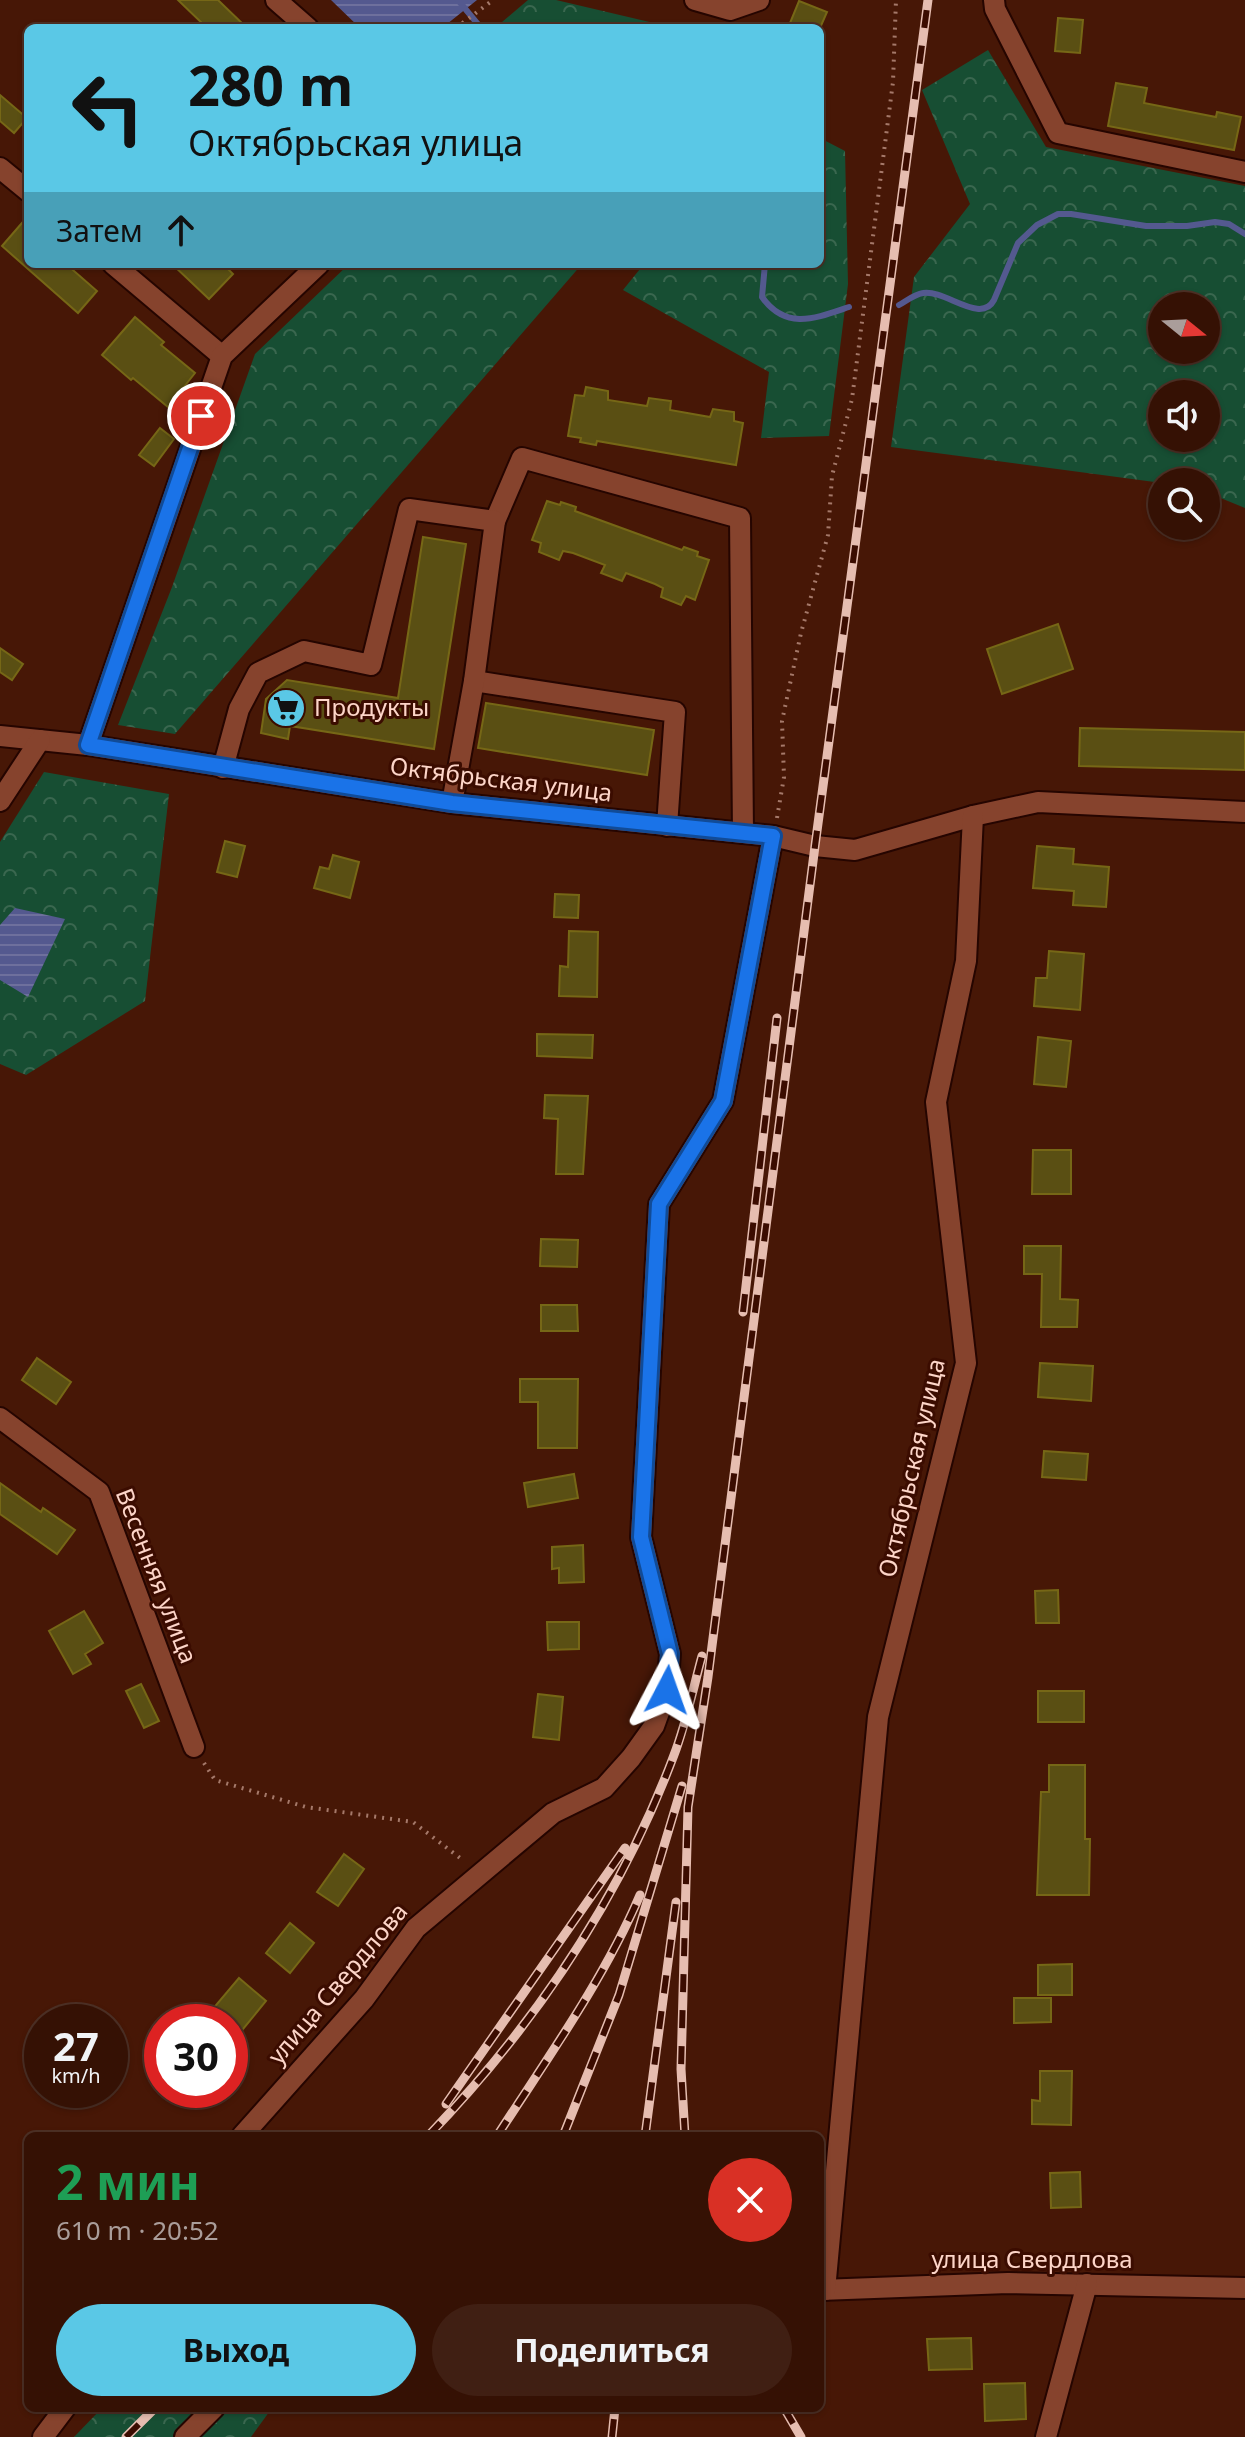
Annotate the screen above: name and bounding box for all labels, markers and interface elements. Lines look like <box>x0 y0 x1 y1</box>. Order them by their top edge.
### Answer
text: 280 m <box>188 46 353 122</box>
icon: left <box>56 56 160 160</box>
text: Октябрьская улица <box>188 118 523 167</box>
icon: ahead <box>159 208 203 252</box>
text: Затем <box>56 210 143 251</box>
north arrow <box>1148 292 1220 364</box>
map controls <box>1148 292 1220 540</box>
button: sound <box>1148 380 1220 452</box>
pin <box>167 382 235 450</box>
icon: arrive <box>179 394 223 438</box>
button: search <box>1148 468 1220 540</box>
supermarket icon: Продукты <box>265 687 307 729</box>
place label: Продукты <box>314 690 429 723</box>
street label: Октябрьская улица <box>388 749 614 809</box>
street label: Октябрьская улица <box>869 1355 952 1580</box>
street label: Весенняя улица <box>109 1483 206 1668</box>
position arrow <box>625 1648 709 1732</box>
street label: улица Свердлова <box>260 1895 414 2071</box>
speed limit sign: 30 <box>144 2004 248 2108</box>
text: 27 <box>53 2018 99 2073</box>
text: km/h <box>51 2062 101 2089</box>
text: 2 мин <box>56 2149 200 2214</box>
button: close <box>708 2158 792 2242</box>
text: 610 m · 20:52 <box>56 2212 219 2248</box>
street label: улица Свердлова <box>931 2242 1133 2275</box>
button: Выход <box>56 2304 416 2396</box>
button: Поделиться <box>432 2304 792 2396</box>

